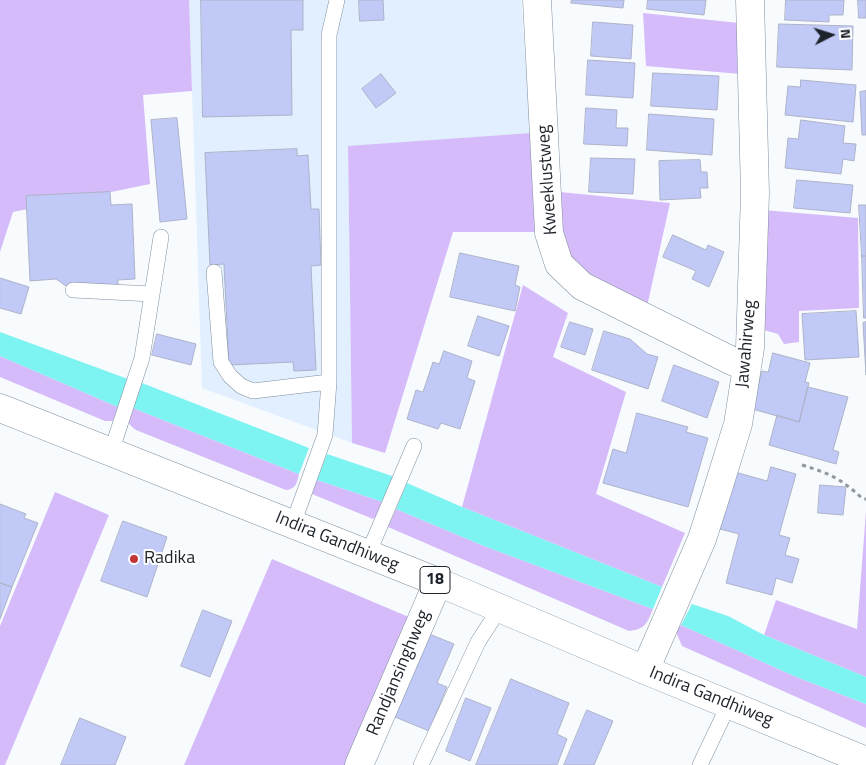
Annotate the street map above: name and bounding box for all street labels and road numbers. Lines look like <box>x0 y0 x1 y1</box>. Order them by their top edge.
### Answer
street label: Kweeklustweg <box>533 124 563 236</box>
street label: Jawahirweg <box>732 299 762 389</box>
street label: Indira Gandhiweg <box>272 507 402 577</box>
road number: 18 <box>420 566 450 594</box>
street label: Randjansinghweg <box>363 607 435 739</box>
street label: Indira Gandhiweg <box>646 662 776 732</box>

